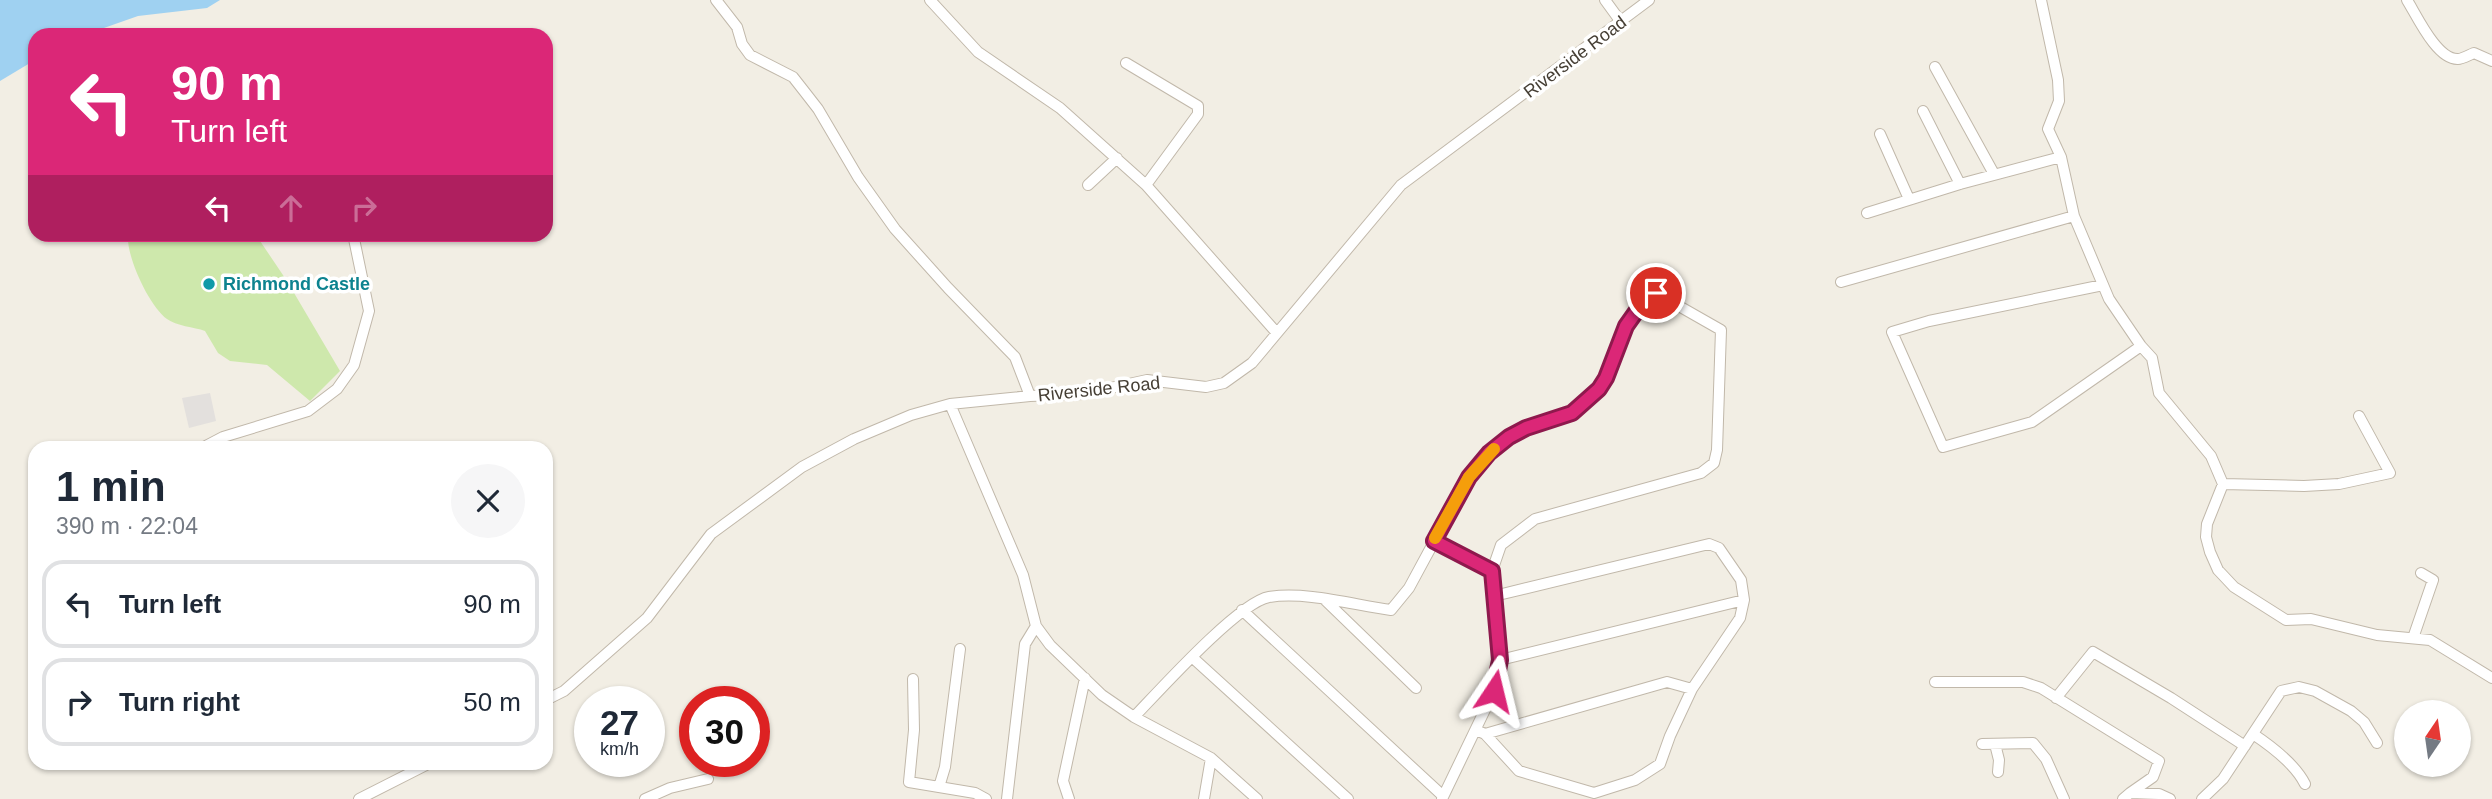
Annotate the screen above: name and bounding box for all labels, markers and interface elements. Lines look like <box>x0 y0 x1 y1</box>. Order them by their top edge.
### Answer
street label: Riverside Road <box>1520 12 1630 102</box>
icon: left <box>56 56 147 147</box>
text: 90 m <box>171 56 283 110</box>
text: Turn left <box>171 113 287 149</box>
icon: left <box>199 189 237 227</box>
icon: ahead <box>272 189 310 227</box>
icon: right <box>345 189 383 227</box>
pin <box>1626 263 1686 323</box>
place label: Richmond Castle <box>223 274 370 294</box>
icon: arrive <box>1637 274 1675 312</box>
marker: Richmond Castle <box>201 276 217 292</box>
street label: Riverside Road <box>1037 373 1161 405</box>
text: 1 min <box>56 463 166 510</box>
button: close <box>451 464 525 538</box>
text: 390 m · 22:04 <box>56 513 198 539</box>
icon: left <box>60 585 98 623</box>
text: Turn left <box>119 589 221 619</box>
text: 90 m <box>463 589 521 619</box>
position arrow <box>1457 654 1531 728</box>
icon: right <box>60 683 98 721</box>
speed limit sign: 30 <box>679 686 770 777</box>
text: Turn right <box>119 687 240 717</box>
text: 50 m <box>463 687 521 717</box>
north arrow <box>2394 700 2471 777</box>
map controls <box>2394 700 2471 777</box>
text: 27 <box>600 703 639 742</box>
text: km/h <box>600 739 639 759</box>

